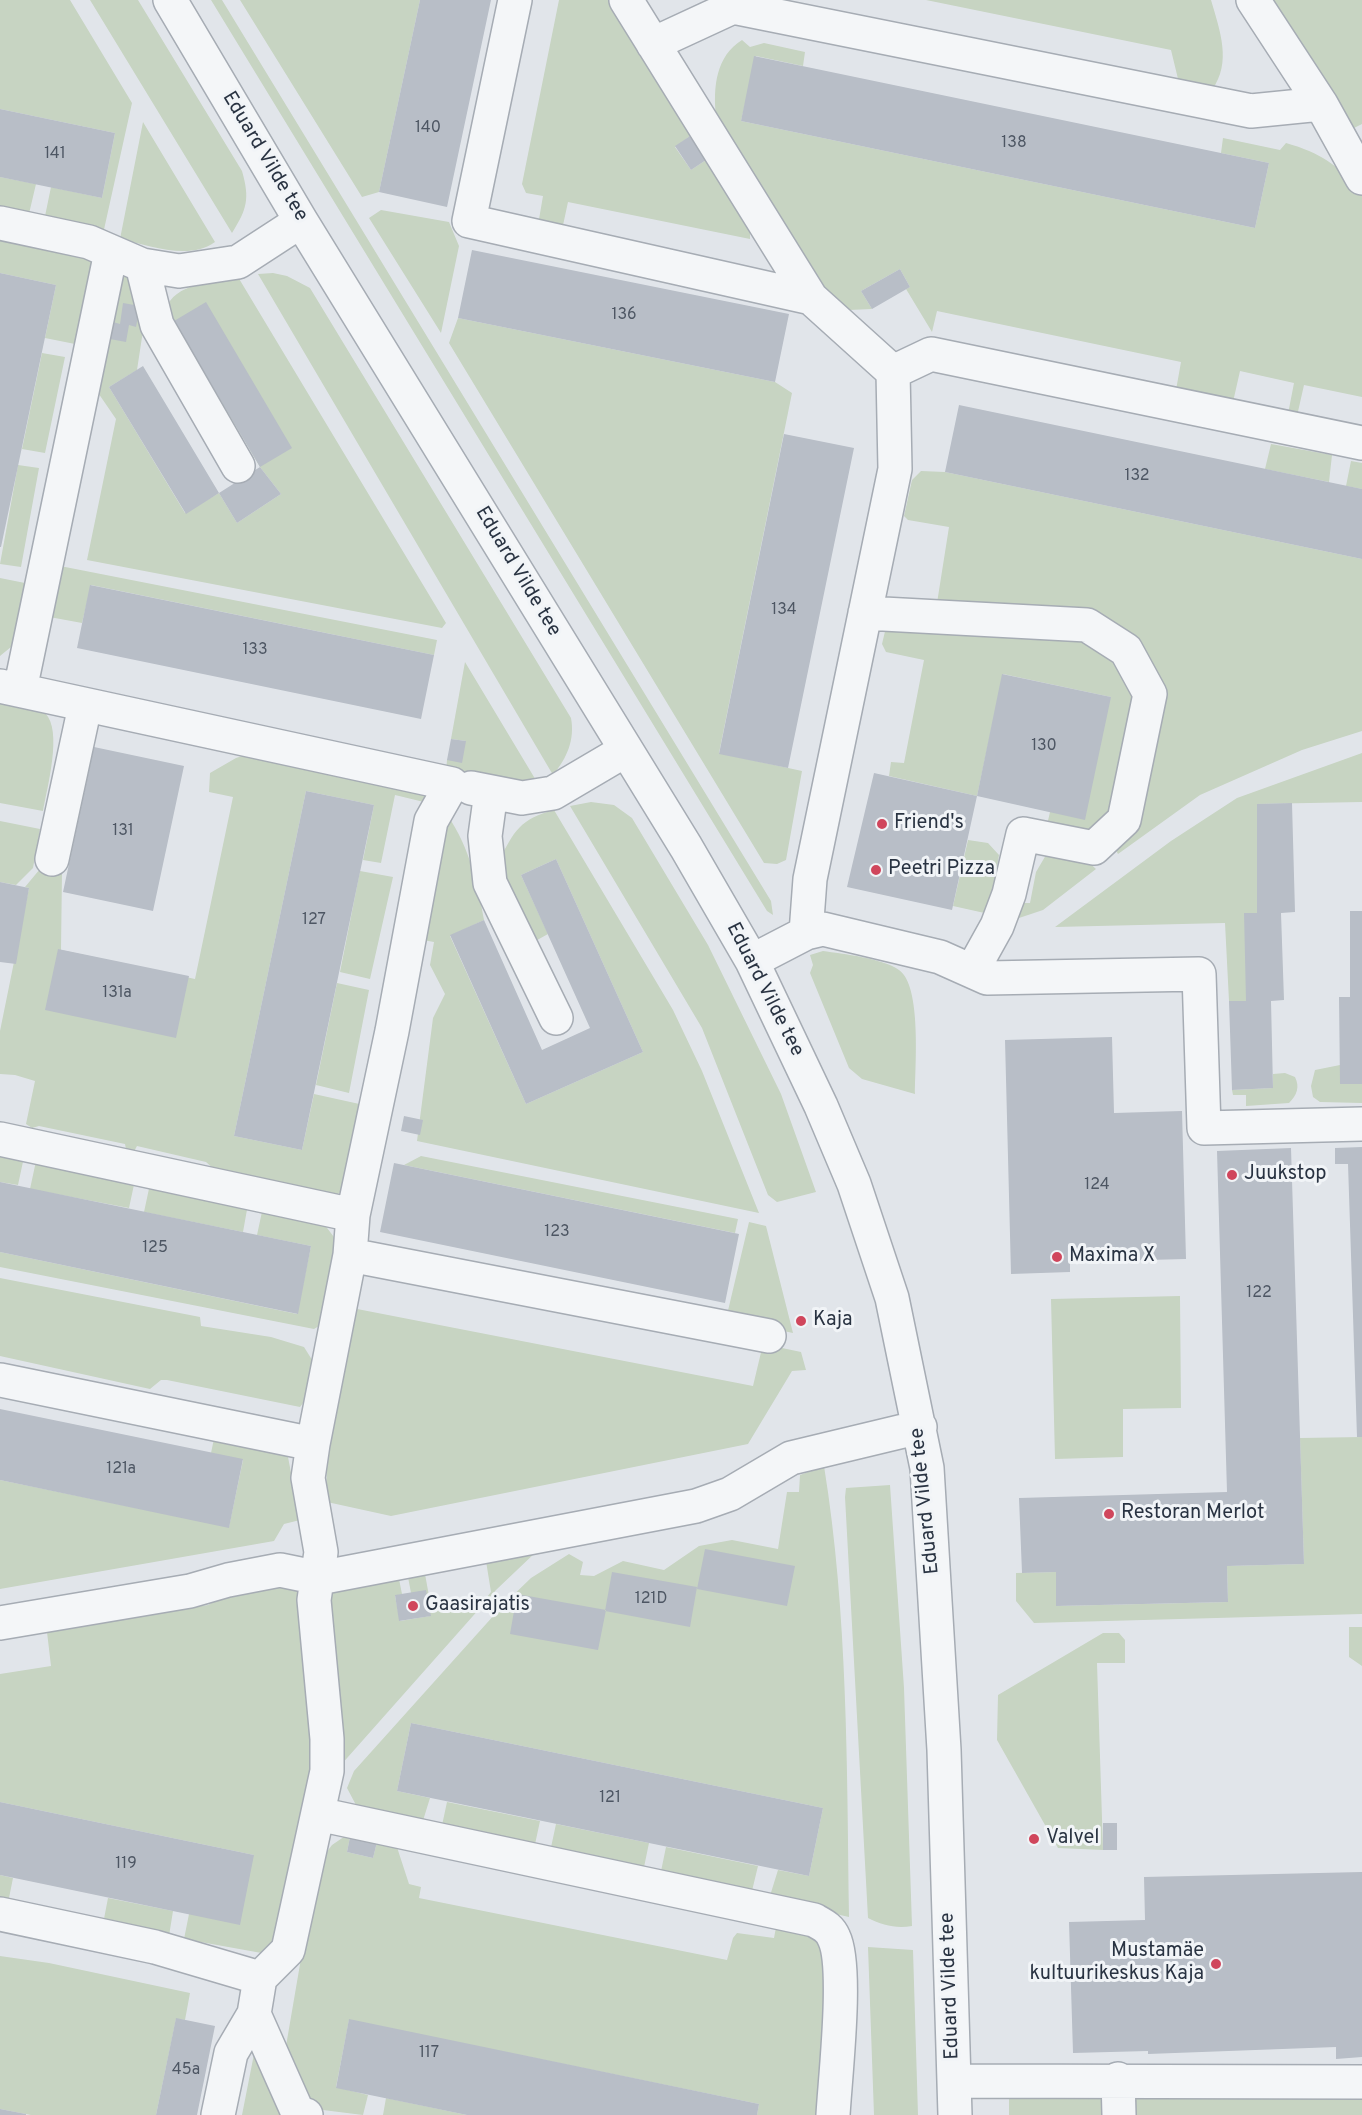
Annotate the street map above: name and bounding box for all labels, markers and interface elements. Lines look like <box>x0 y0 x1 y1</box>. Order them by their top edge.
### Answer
street label: Eduard Vilde tee <box>216 88 312 226</box>
house number: 140 <box>415 119 441 139</box>
house number: 138 <box>1001 134 1027 154</box>
house number: 141 <box>44 145 66 165</box>
house number: 136 <box>611 306 637 326</box>
house number: 132 <box>1124 467 1150 487</box>
street label: Eduard Vilde tee <box>469 503 565 641</box>
house number: 134 <box>771 601 797 621</box>
house number: 133 <box>242 641 268 661</box>
house number: 130 <box>1031 737 1057 757</box>
place label: Friend's <box>894 812 964 836</box>
marker: Friend's <box>875 817 889 831</box>
house number: 131 <box>112 822 134 842</box>
place label: Peetri Pizza <box>888 858 995 882</box>
marker: Peetri Pizza <box>869 863 883 877</box>
house number: 127 <box>302 911 326 931</box>
street label: Eduard Vilde tee <box>720 919 808 1061</box>
house number: 131a <box>102 984 132 1004</box>
place label: Juukstop <box>1244 1163 1327 1187</box>
marker: Juukstop <box>1225 1168 1239 1182</box>
house number: 124 <box>1084 1176 1110 1196</box>
house number: 123 <box>544 1223 570 1243</box>
house number: 125 <box>142 1239 168 1259</box>
place label: Maxima X <box>1069 1245 1155 1269</box>
marker: Maxima X <box>1050 1250 1064 1264</box>
house number: 122 <box>1246 1284 1272 1304</box>
place label: Kaja <box>813 1309 853 1333</box>
marker: Kaja <box>794 1314 808 1328</box>
street label: Eduard Vilde tee <box>906 1427 946 1575</box>
house number: 121a <box>106 1460 136 1480</box>
place label: Restoran Merlot <box>1121 1502 1265 1526</box>
marker: Restoran Merlot <box>1102 1507 1116 1521</box>
house number: 121D <box>635 1590 667 1610</box>
place label: Gaasirajatis <box>425 1594 530 1618</box>
marker: Gaasirajatis <box>406 1599 420 1613</box>
house number: 121 <box>599 1789 621 1809</box>
place label: Valvel <box>1046 1827 1100 1851</box>
marker: Valvel <box>1027 1832 1041 1846</box>
house number: 119 <box>115 1855 137 1875</box>
street label: Eduard Vilde tee <box>936 1912 966 2060</box>
place label: Mustamäe kultuurikeskus Kaja <box>1029 1940 1204 1987</box>
marker: Mustamäe kultuurikeskus Kaja <box>1209 1957 1223 1971</box>
house number: 117 <box>419 2044 439 2064</box>
house number: 45a <box>172 2061 200 2081</box>

